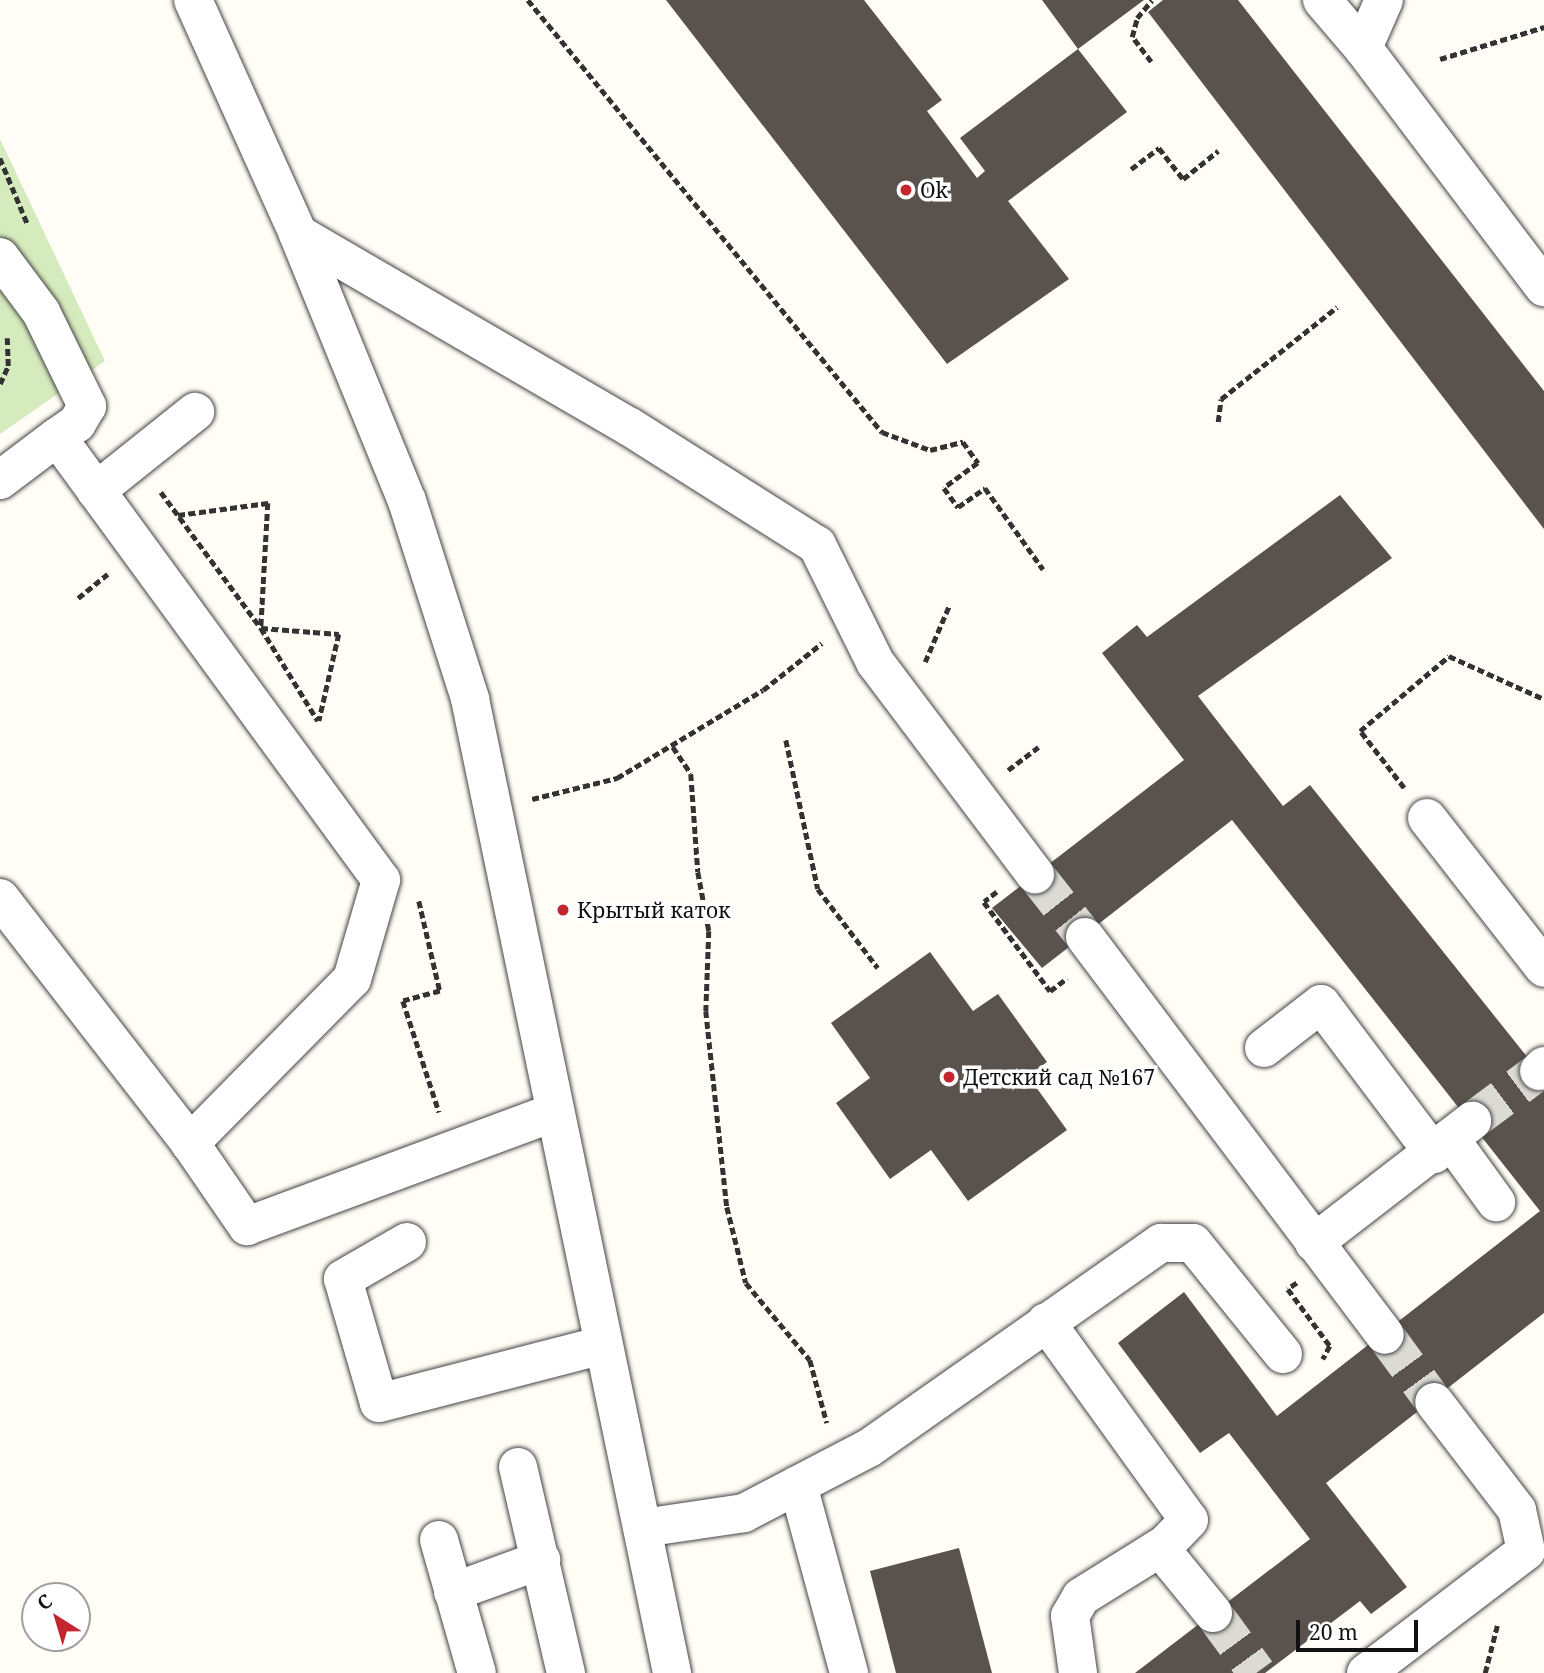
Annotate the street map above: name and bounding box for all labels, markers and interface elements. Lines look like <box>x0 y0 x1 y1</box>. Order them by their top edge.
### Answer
place label: Ok <box>920 177 948 203</box>
marker: Ok <box>898 182 914 198</box>
place label: Крытый каток <box>577 897 730 923</box>
marker: Крытый каток <box>555 902 571 918</box>
place label: Детский сад №167 <box>963 1064 1155 1090</box>
marker: Детский сад №167 <box>941 1069 957 1085</box>
north arrow <box>21 1582 91 1652</box>
text: С <box>32 1588 57 1616</box>
scale bar <box>1299 1606 1422 1650</box>
text: 20 m <box>1309 1618 1358 1646</box>

